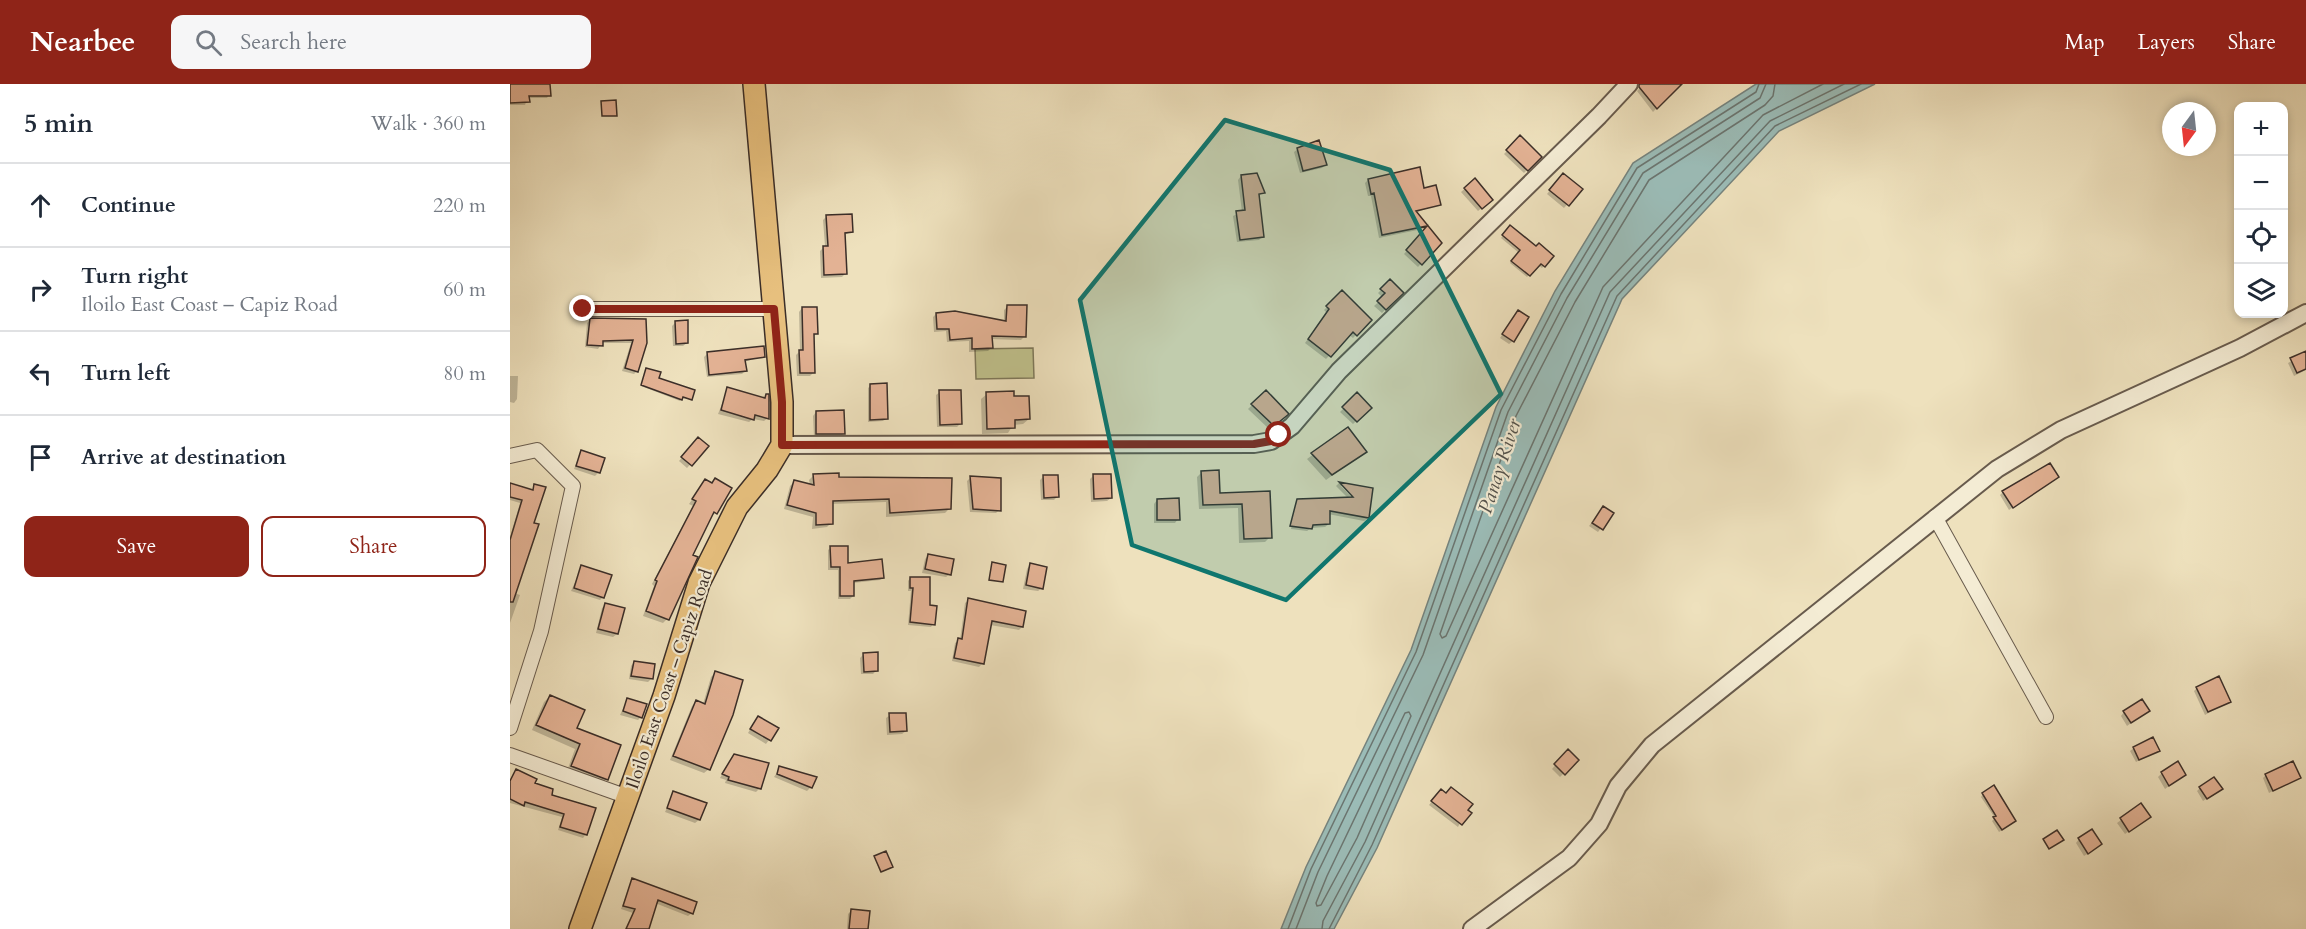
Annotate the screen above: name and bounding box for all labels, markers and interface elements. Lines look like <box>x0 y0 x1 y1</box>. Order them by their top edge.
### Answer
search box <box>171 15 591 69</box>
text: Nearbee <box>30 23 135 61</box>
icon: search <box>192 26 225 59</box>
text: Search here <box>240 27 347 57</box>
text: Map <box>2065 28 2105 57</box>
text: Layers <box>2138 28 2195 57</box>
text: Share <box>2228 28 2276 57</box>
north arrow <box>2162 102 2216 156</box>
map controls <box>2234 102 2288 318</box>
button: + <box>2234 102 2288 156</box>
text: 5 min <box>24 106 93 141</box>
text: Walk · 360 m <box>371 110 486 137</box>
button: − <box>2234 156 2288 210</box>
icon: ahead <box>24 189 57 222</box>
text: Continue <box>81 190 176 220</box>
text: 220 m <box>433 192 486 219</box>
button: locate <box>2234 210 2288 264</box>
text: Turn right <box>81 261 188 291</box>
button: layers <box>2234 264 2288 318</box>
icon: right <box>24 273 57 306</box>
text: 60 m <box>443 276 486 303</box>
text: Iloilo East Coast – Capiz Road <box>81 291 338 318</box>
route end <box>569 295 595 321</box>
icon: left <box>24 357 57 390</box>
text: Turn left <box>81 358 170 388</box>
text: 80 m <box>443 360 486 387</box>
water label: Panay River <box>1471 414 1528 517</box>
route start <box>1265 421 1291 447</box>
icon: arrive <box>24 441 57 474</box>
text: Arrive at destination <box>81 442 286 472</box>
button: Save <box>24 516 249 577</box>
button: Share <box>261 516 486 577</box>
street label: Iloilo East Coast – Capiz Road <box>620 565 719 793</box>

